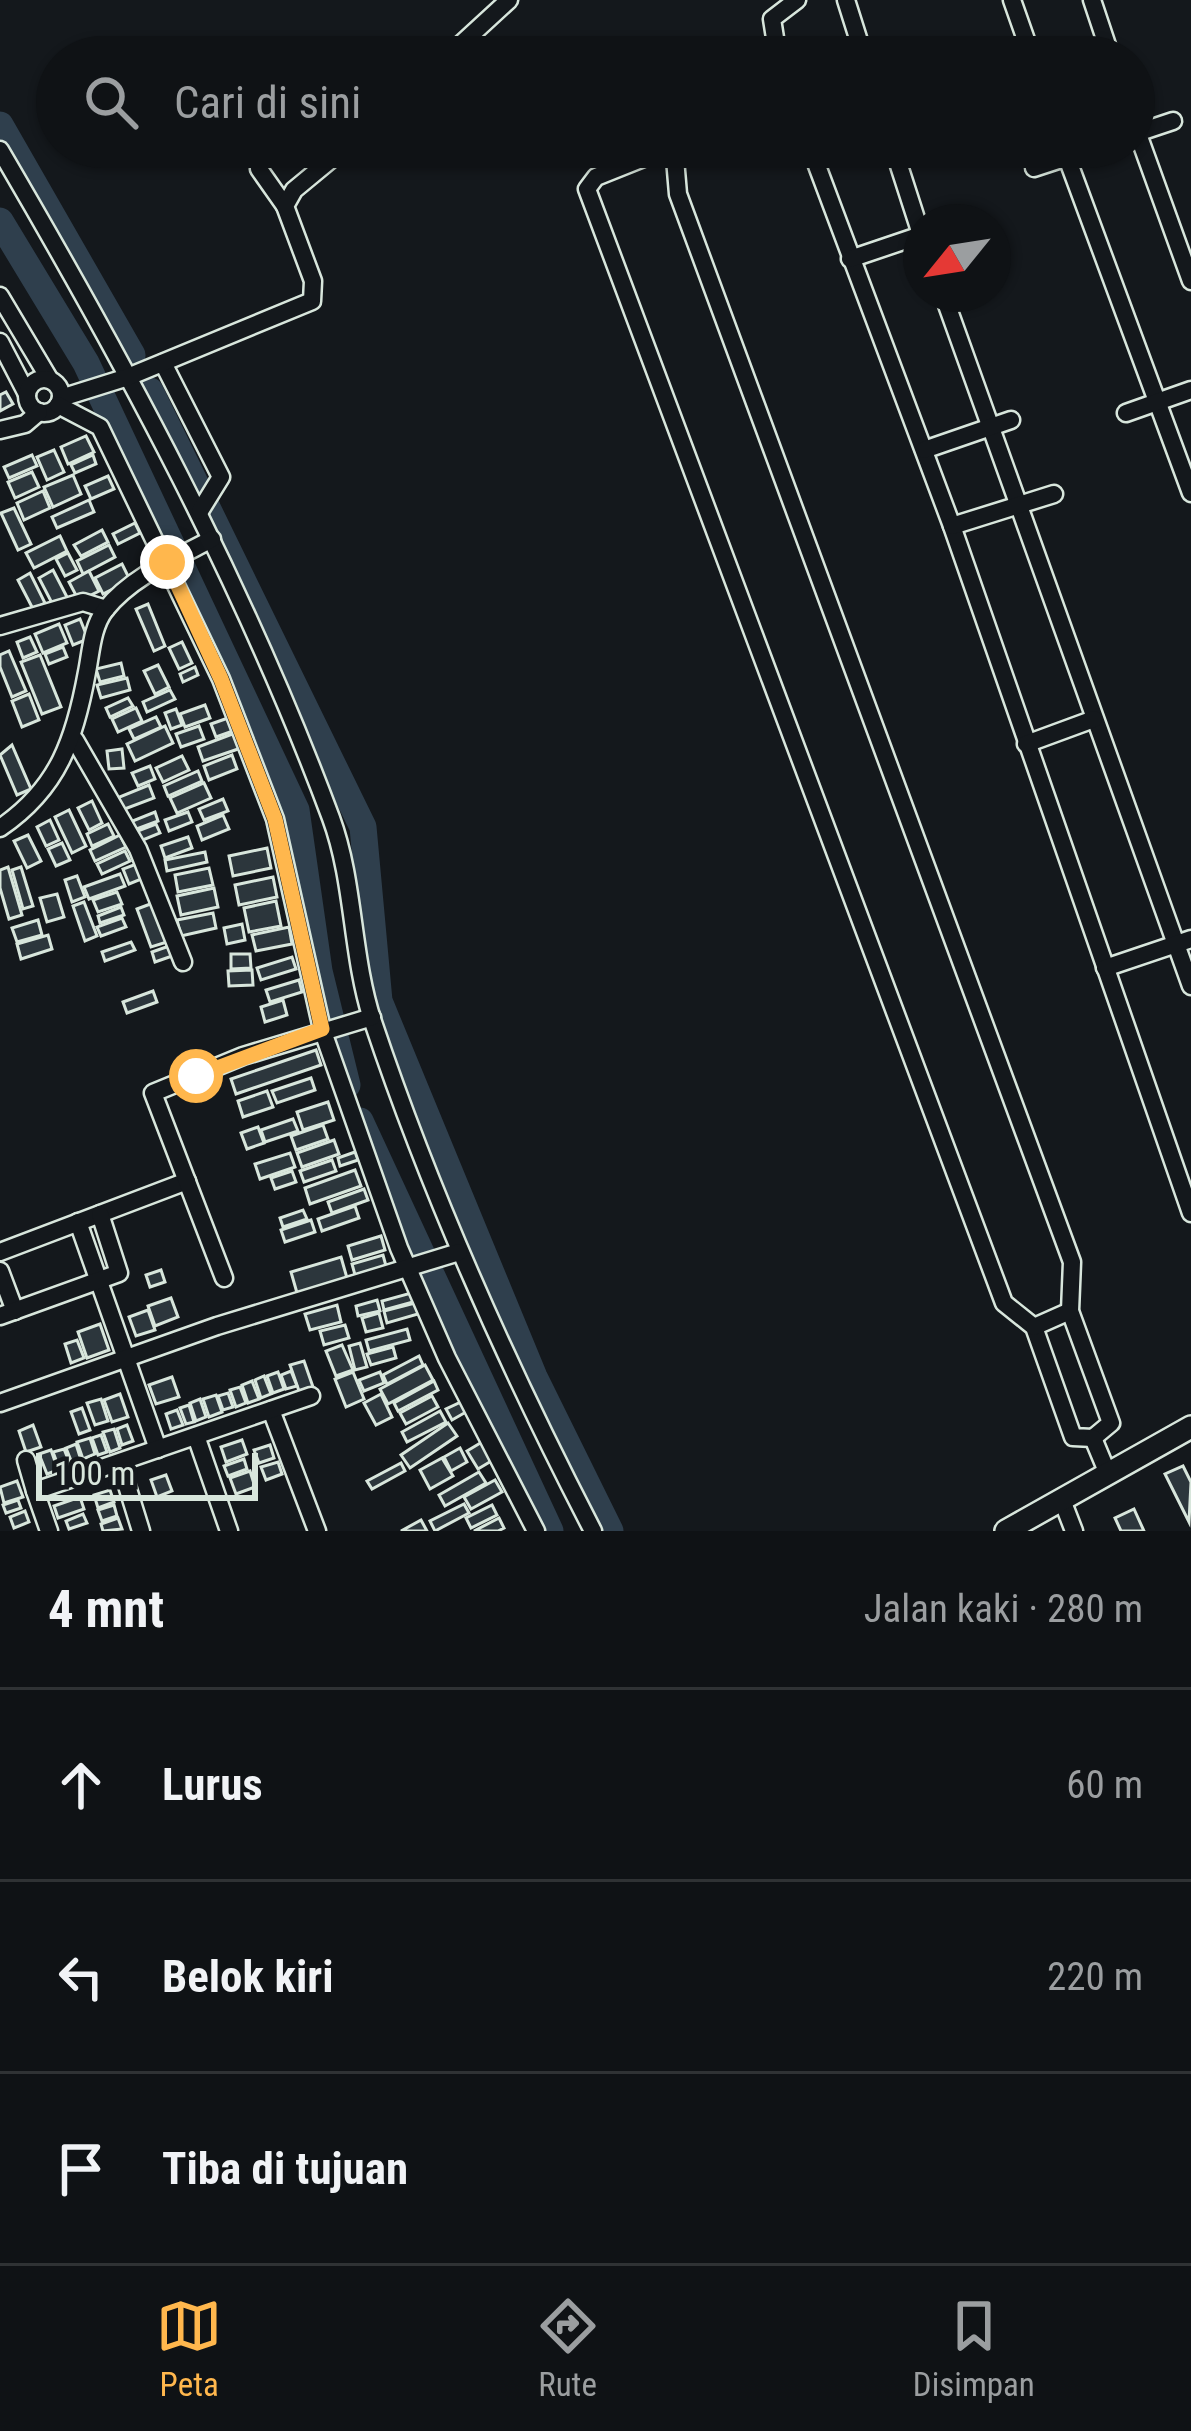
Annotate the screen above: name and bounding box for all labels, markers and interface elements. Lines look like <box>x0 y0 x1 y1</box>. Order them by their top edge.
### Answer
search box <box>36 36 1155 168</box>
icon: search <box>78 69 144 135</box>
text: Cari di sini <box>174 76 361 129</box>
north arrow <box>903 204 1011 312</box>
route end <box>140 535 194 589</box>
route start <box>169 1049 223 1103</box>
scale bar <box>36 1447 258 1500</box>
text: 100 m <box>54 1454 135 1493</box>
text: 4 mnt <box>48 1580 164 1639</box>
text: Jalan kaki · 280 m <box>864 1586 1143 1632</box>
icon: ahead <box>48 1752 114 1818</box>
text: Lurus <box>162 1758 263 1811</box>
text: 60 m <box>1066 1762 1143 1808</box>
icon: left <box>48 1944 114 2010</box>
text: Belok kiri <box>162 1950 333 2003</box>
text: 220 m <box>1047 1954 1143 2000</box>
icon: arrive <box>48 2136 114 2202</box>
text: Tiba di tujuan <box>162 2142 408 2195</box>
tab: Peta <box>156 2293 222 2404</box>
tab: Rute <box>535 2293 601 2404</box>
tab: Disimpan <box>913 2293 1035 2404</box>

